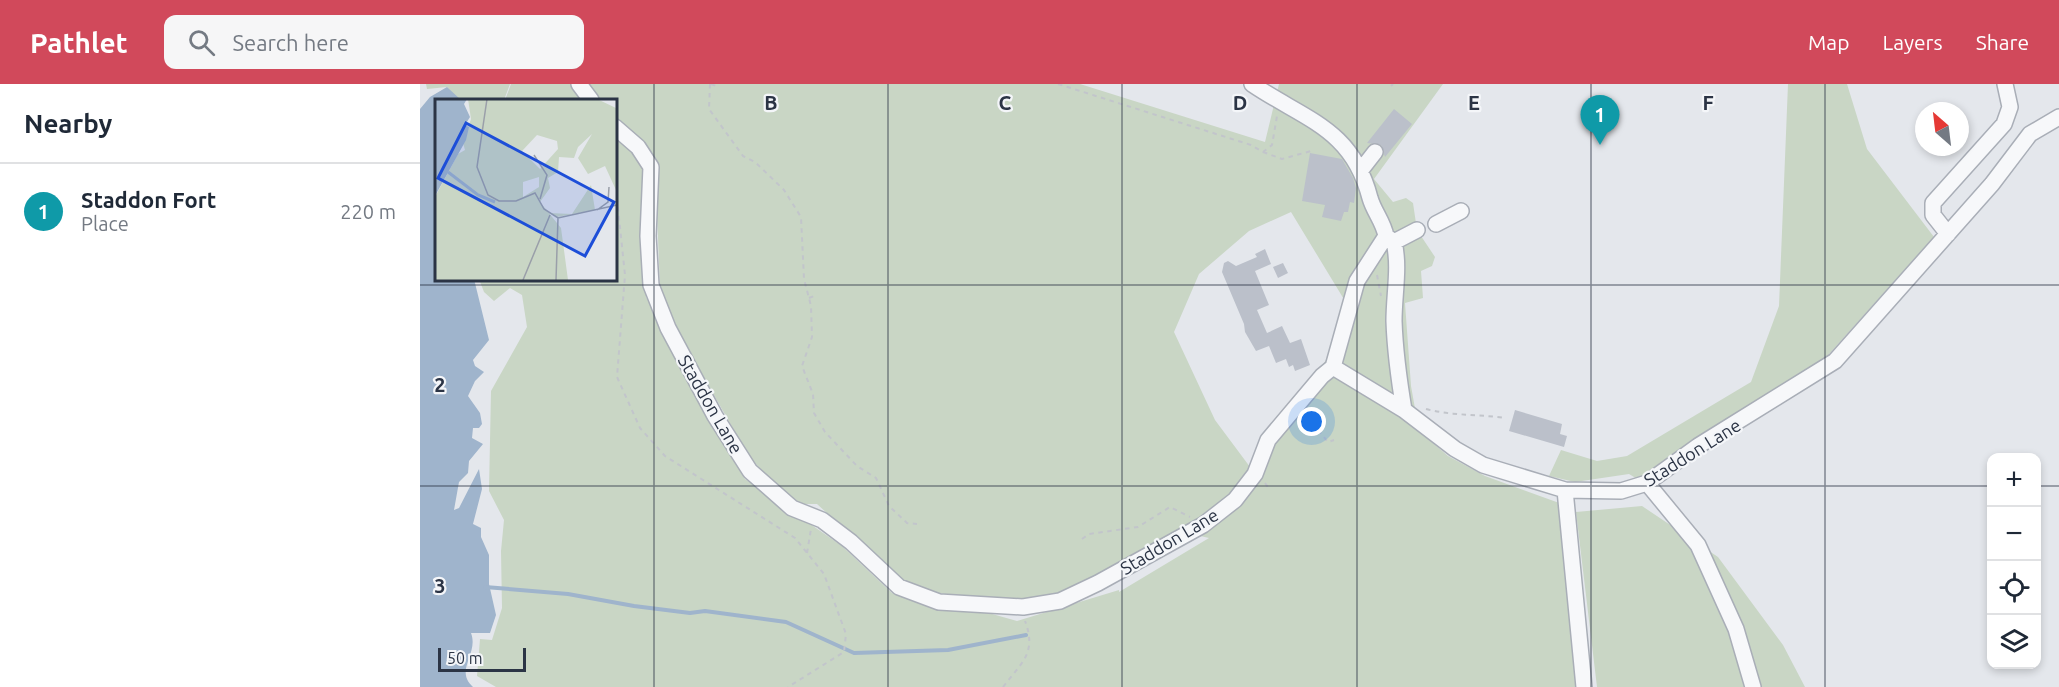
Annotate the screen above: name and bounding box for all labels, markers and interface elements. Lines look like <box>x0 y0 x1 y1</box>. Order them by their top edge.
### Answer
search box <box>164 15 584 69</box>
icon: search <box>185 26 218 59</box>
text: Pathlet <box>30 27 128 58</box>
text: Search here <box>233 30 349 55</box>
text: Map <box>1808 30 1849 54</box>
text: Layers <box>1882 30 1943 54</box>
text: Share <box>1976 30 2029 54</box>
text: B <box>764 91 778 114</box>
text: C <box>999 91 1012 114</box>
text: D <box>1233 91 1247 114</box>
text: E <box>1468 91 1480 114</box>
text: F <box>1702 91 1714 114</box>
pin: 1 <box>1580 95 1620 145</box>
inset map <box>435 99 616 280</box>
north arrow <box>1915 102 1969 156</box>
text: Nearby <box>24 109 112 138</box>
text: Staddon Fort <box>81 187 216 212</box>
text: 1 <box>38 200 49 223</box>
text: 220 m <box>340 200 396 223</box>
text: Place <box>81 212 129 235</box>
street label: Staddon Lane <box>675 351 747 457</box>
text: 2 <box>434 373 446 396</box>
your location <box>1297 407 1326 436</box>
street label: Staddon Lane <box>1640 414 1744 490</box>
map controls <box>1987 453 2041 669</box>
button: + <box>1987 453 2041 507</box>
street label: Staddon Lane <box>1117 504 1221 578</box>
button: − <box>1987 507 2041 561</box>
button: locate <box>1987 561 2041 615</box>
text: 3 <box>434 574 446 597</box>
button: layers <box>1987 615 2041 669</box>
scale bar <box>438 645 526 672</box>
text: 50 m <box>447 649 483 667</box>

